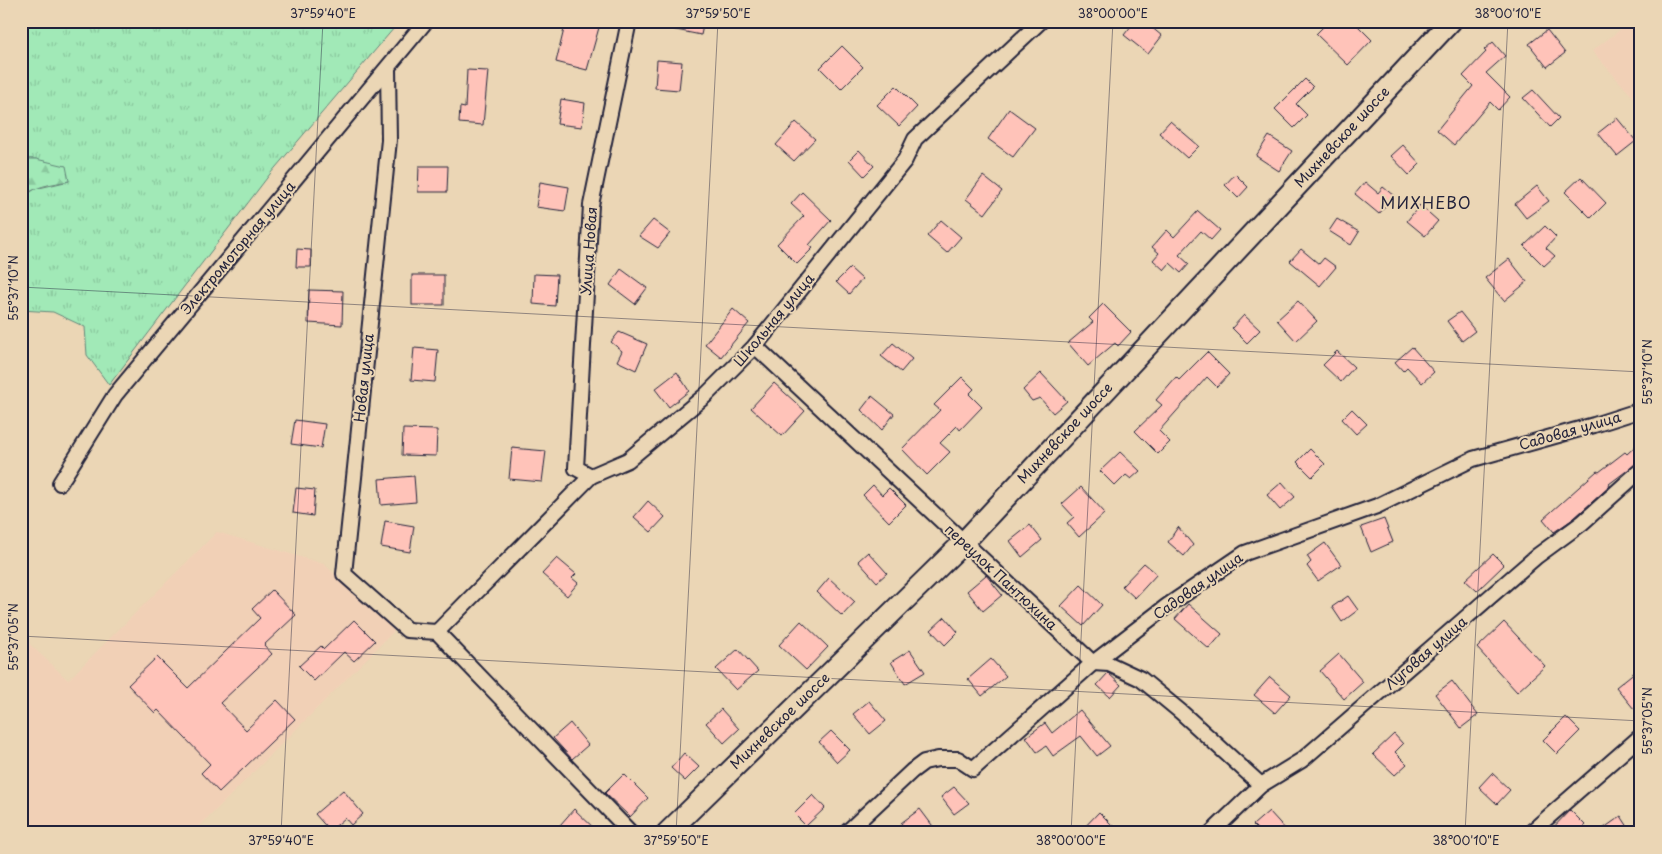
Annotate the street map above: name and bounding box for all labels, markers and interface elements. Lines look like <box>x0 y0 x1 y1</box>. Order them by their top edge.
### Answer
text: 37°59'40"E <box>290 4 356 22</box>
text: 37°59'50"E <box>685 4 751 22</box>
text: 38°00'00"E <box>1078 4 1148 22</box>
text: 38°00'10"E <box>1474 4 1542 22</box>
street label: Михневское шоссе <box>1289 81 1394 192</box>
street label: Электромоторная улица <box>175 176 300 319</box>
district label: МИХНЕВО <box>1380 190 1472 214</box>
street label: Улица Новая <box>575 206 602 296</box>
text: 55°37'10"N <box>4 255 22 321</box>
street label: Школьная улица <box>728 268 819 371</box>
street label: Новая улица <box>348 332 379 423</box>
text: 55°37'10"N <box>1638 339 1656 405</box>
street label: Михневское шоссе <box>1012 377 1117 488</box>
street label: Садовая улица <box>1516 406 1624 455</box>
street label: переулок Пантюхина <box>940 519 1063 635</box>
street label: Садовая улица <box>1149 547 1247 624</box>
text: 55°37'05"N <box>4 603 22 671</box>
street label: Луговая улица <box>1380 611 1472 694</box>
street label: Михневское шоссе <box>725 667 834 774</box>
text: 55°37'05"N <box>1638 687 1656 755</box>
text: 37°59'40"E <box>248 831 314 849</box>
text: 37°59'50"E <box>643 831 709 849</box>
text: 38°00'00"E <box>1036 831 1106 849</box>
text: 38°00'10"E <box>1432 831 1500 849</box>

